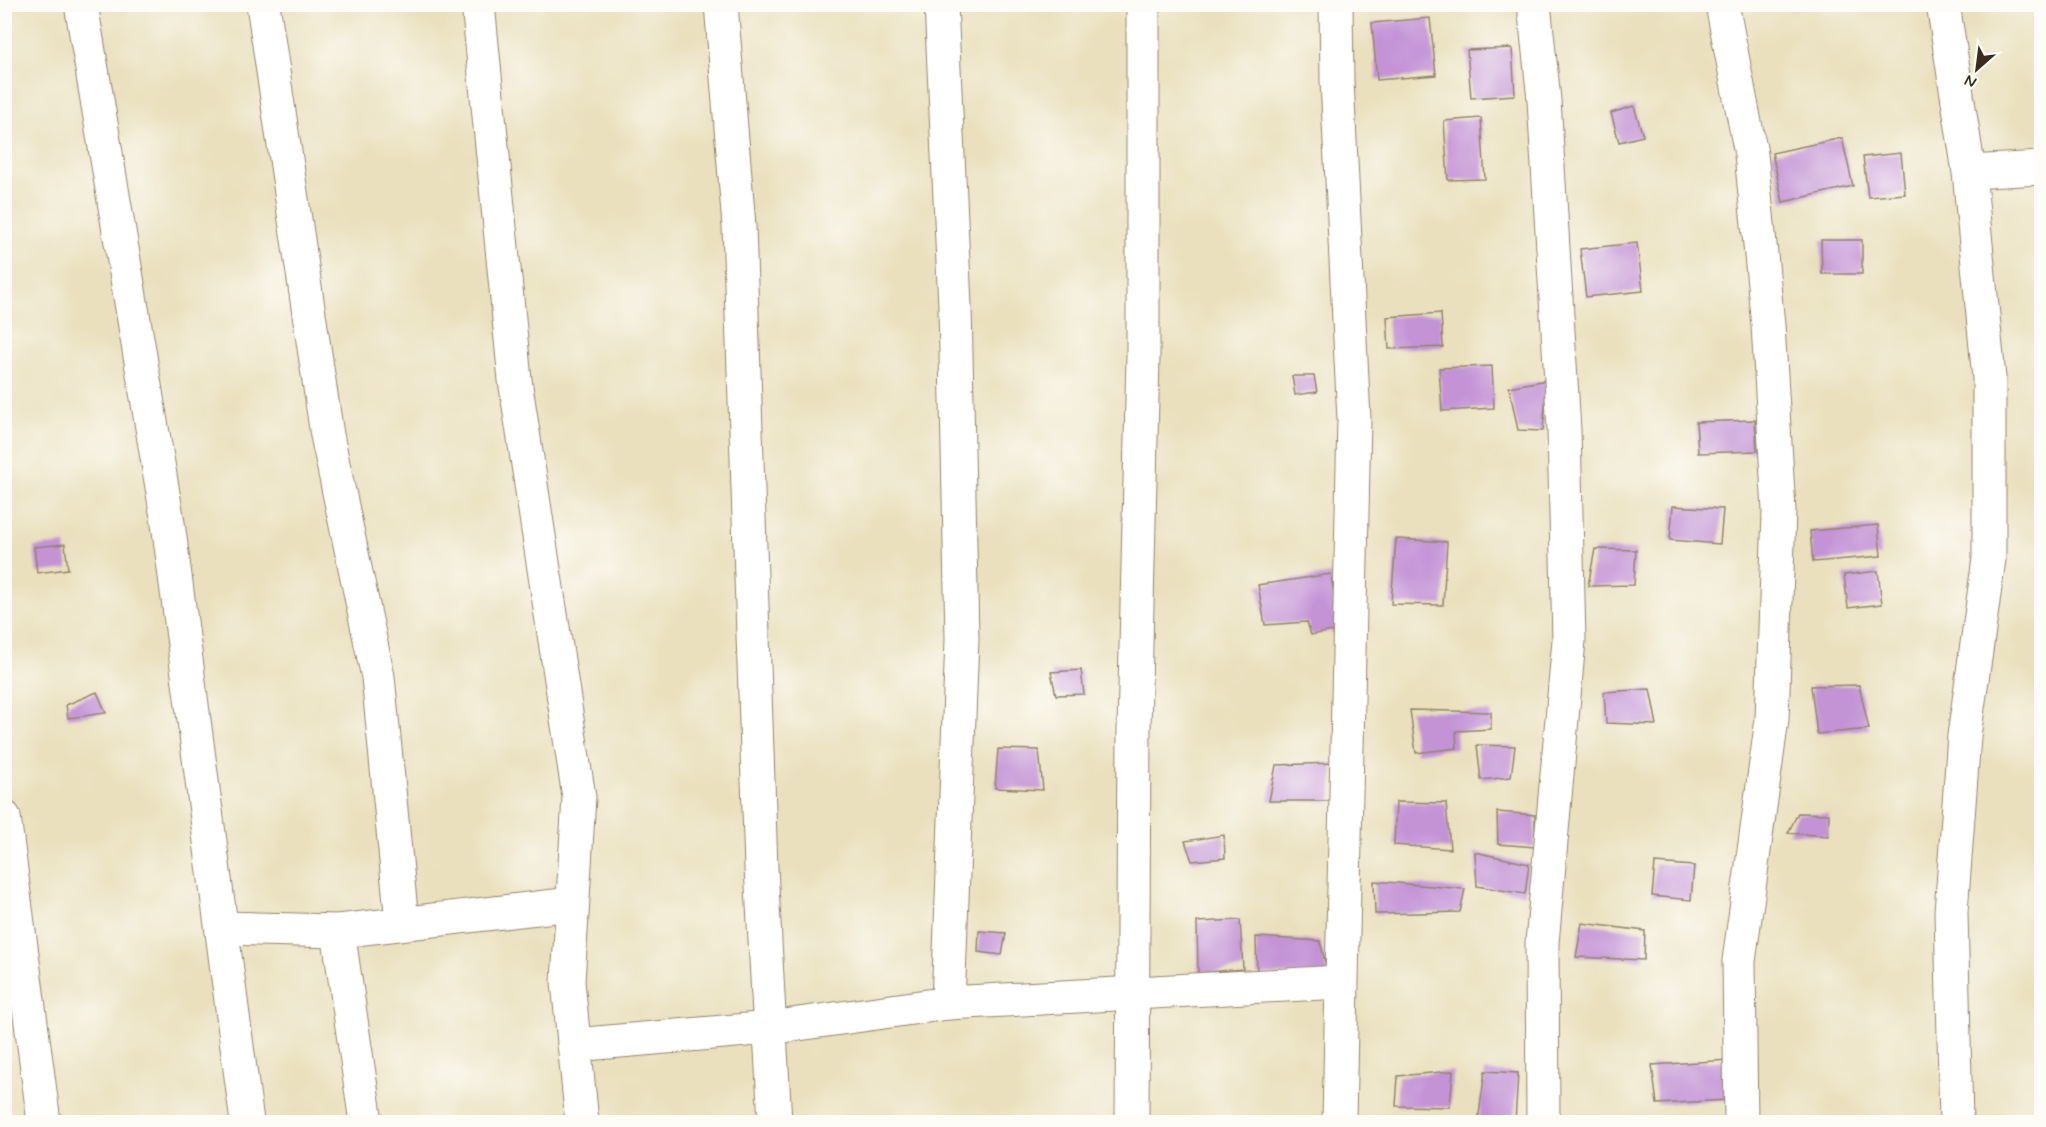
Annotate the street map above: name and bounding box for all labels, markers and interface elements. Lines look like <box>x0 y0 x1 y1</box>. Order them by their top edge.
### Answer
north arrow <box>1947 39 2007 99</box>
text: N <box>1961 69 1980 93</box>

